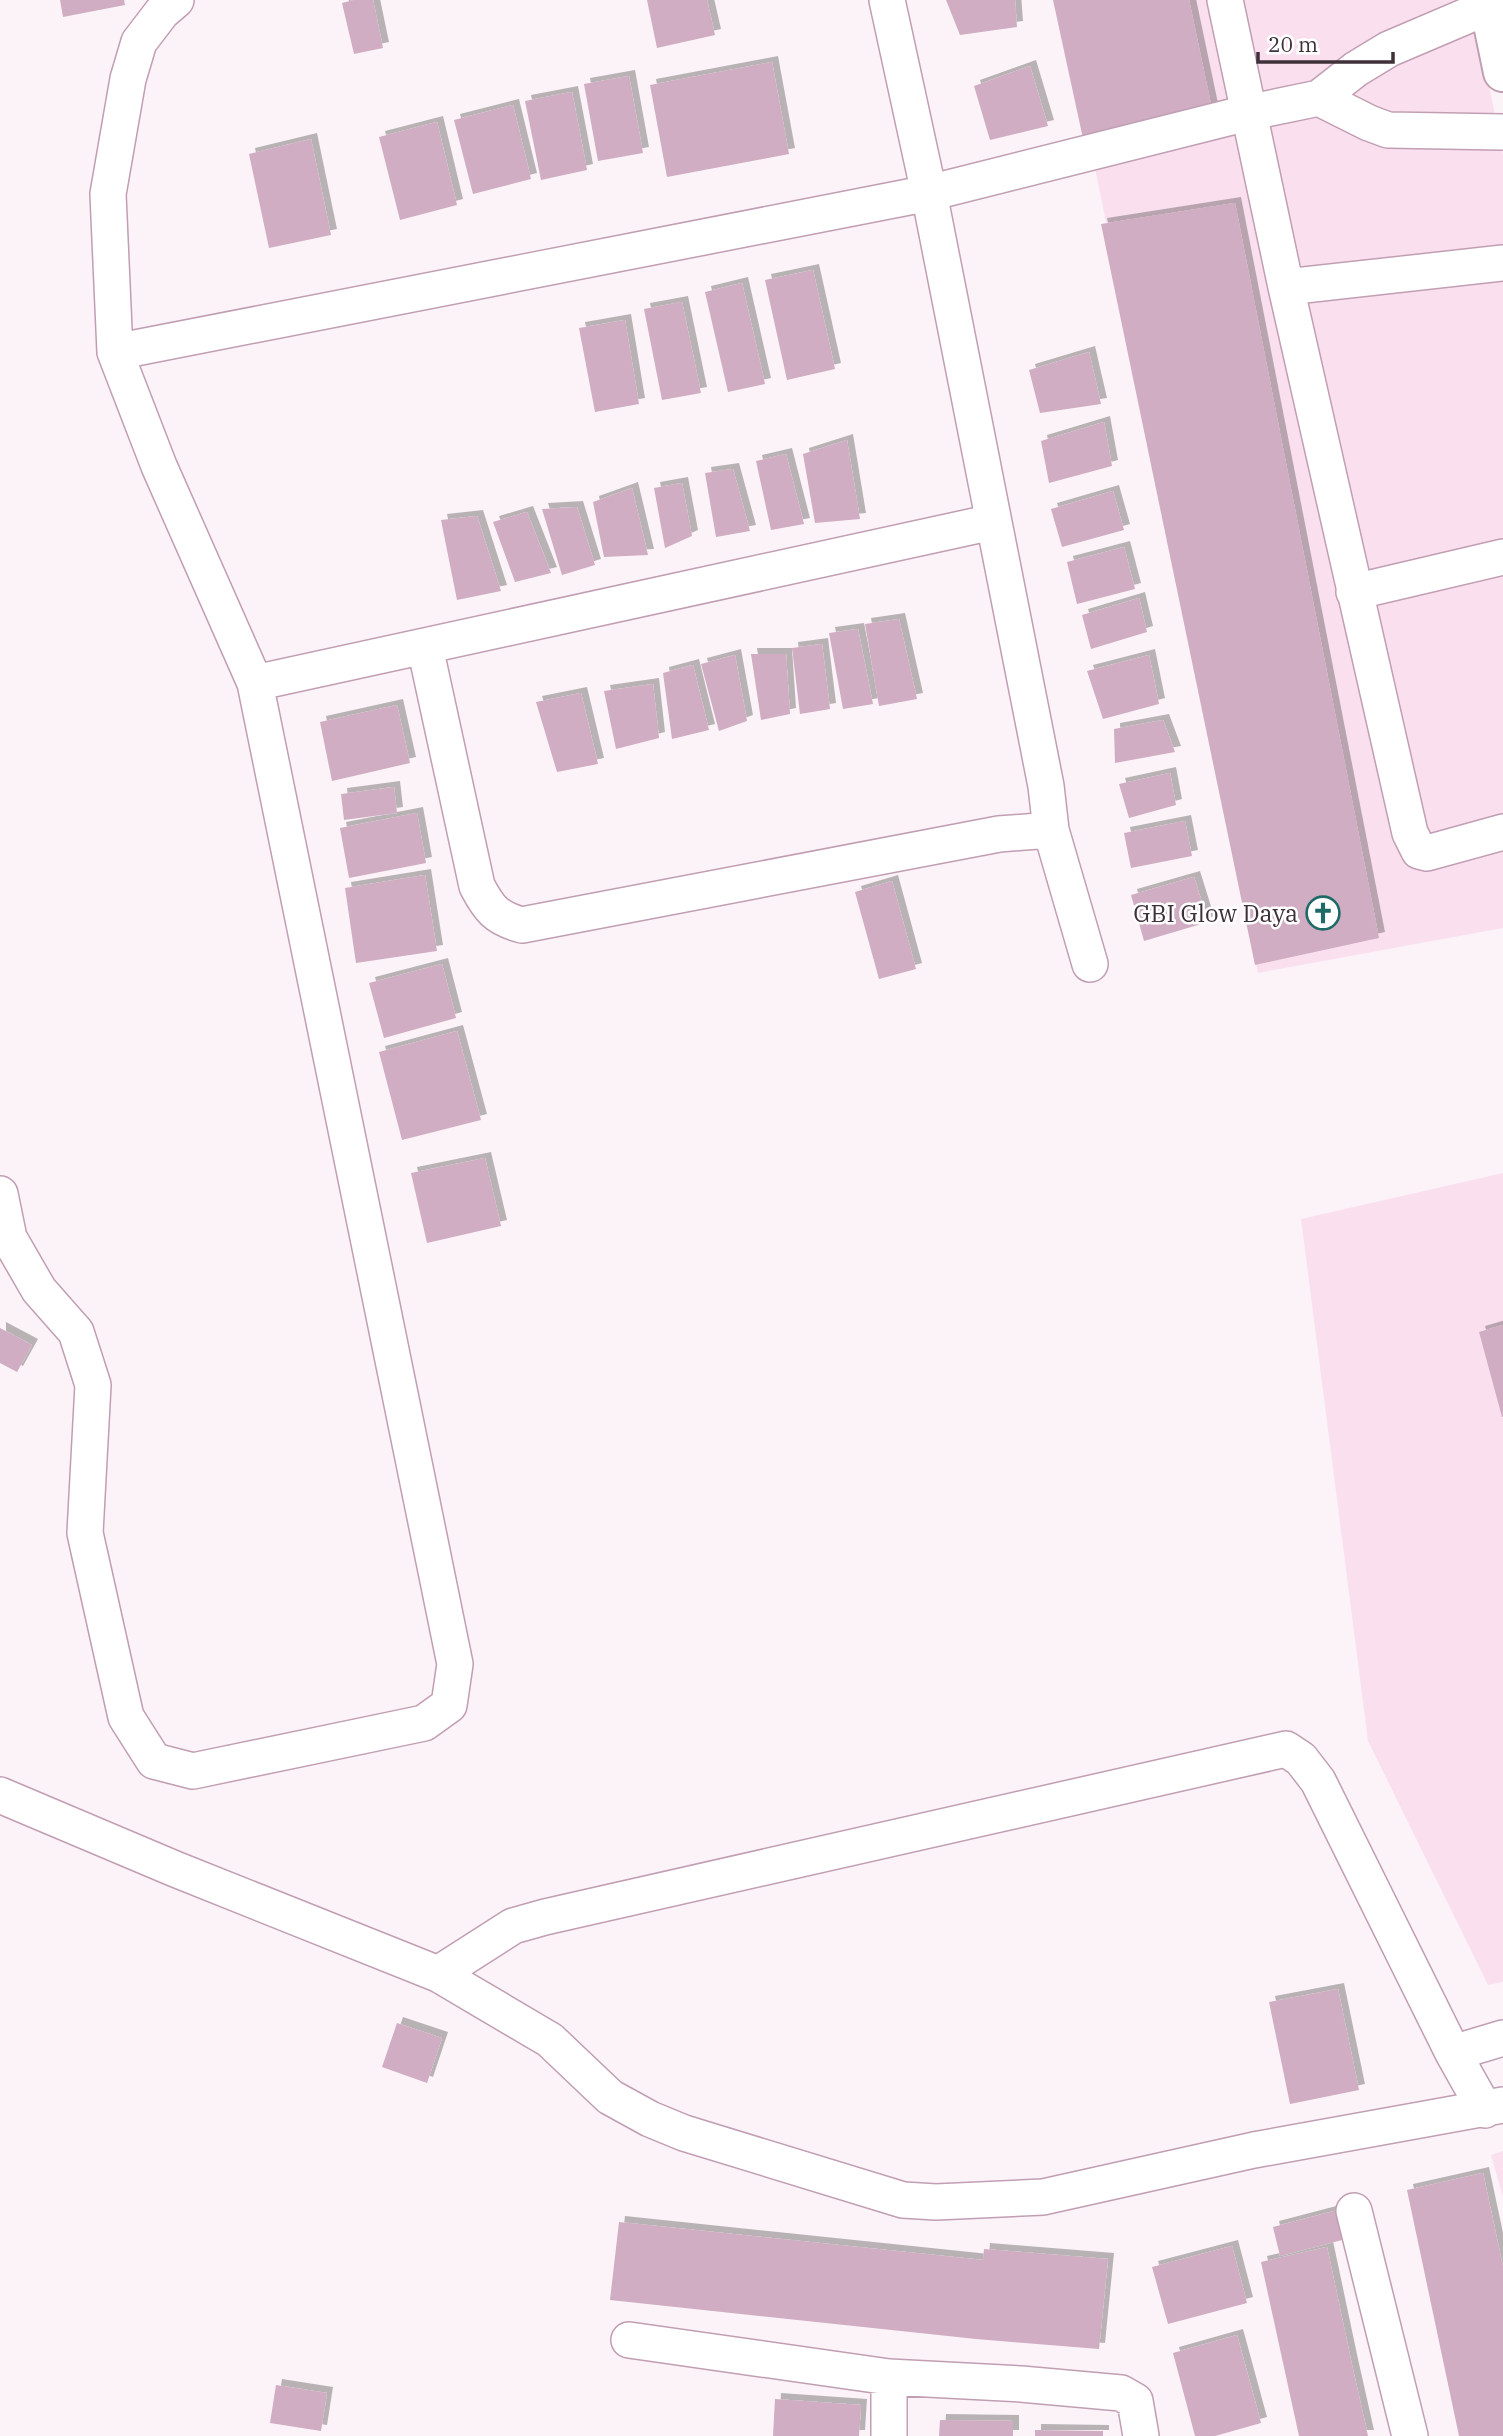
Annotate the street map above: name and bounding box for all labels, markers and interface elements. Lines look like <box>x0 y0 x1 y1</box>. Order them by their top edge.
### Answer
scale bar <box>1258 21 1393 65</box>
text: 20 m <box>1268 30 1318 58</box>
church icon: GBI Glow Daya <box>1304 894 1342 932</box>
place label: GBI Glow Daya <box>1133 897 1298 929</box>

